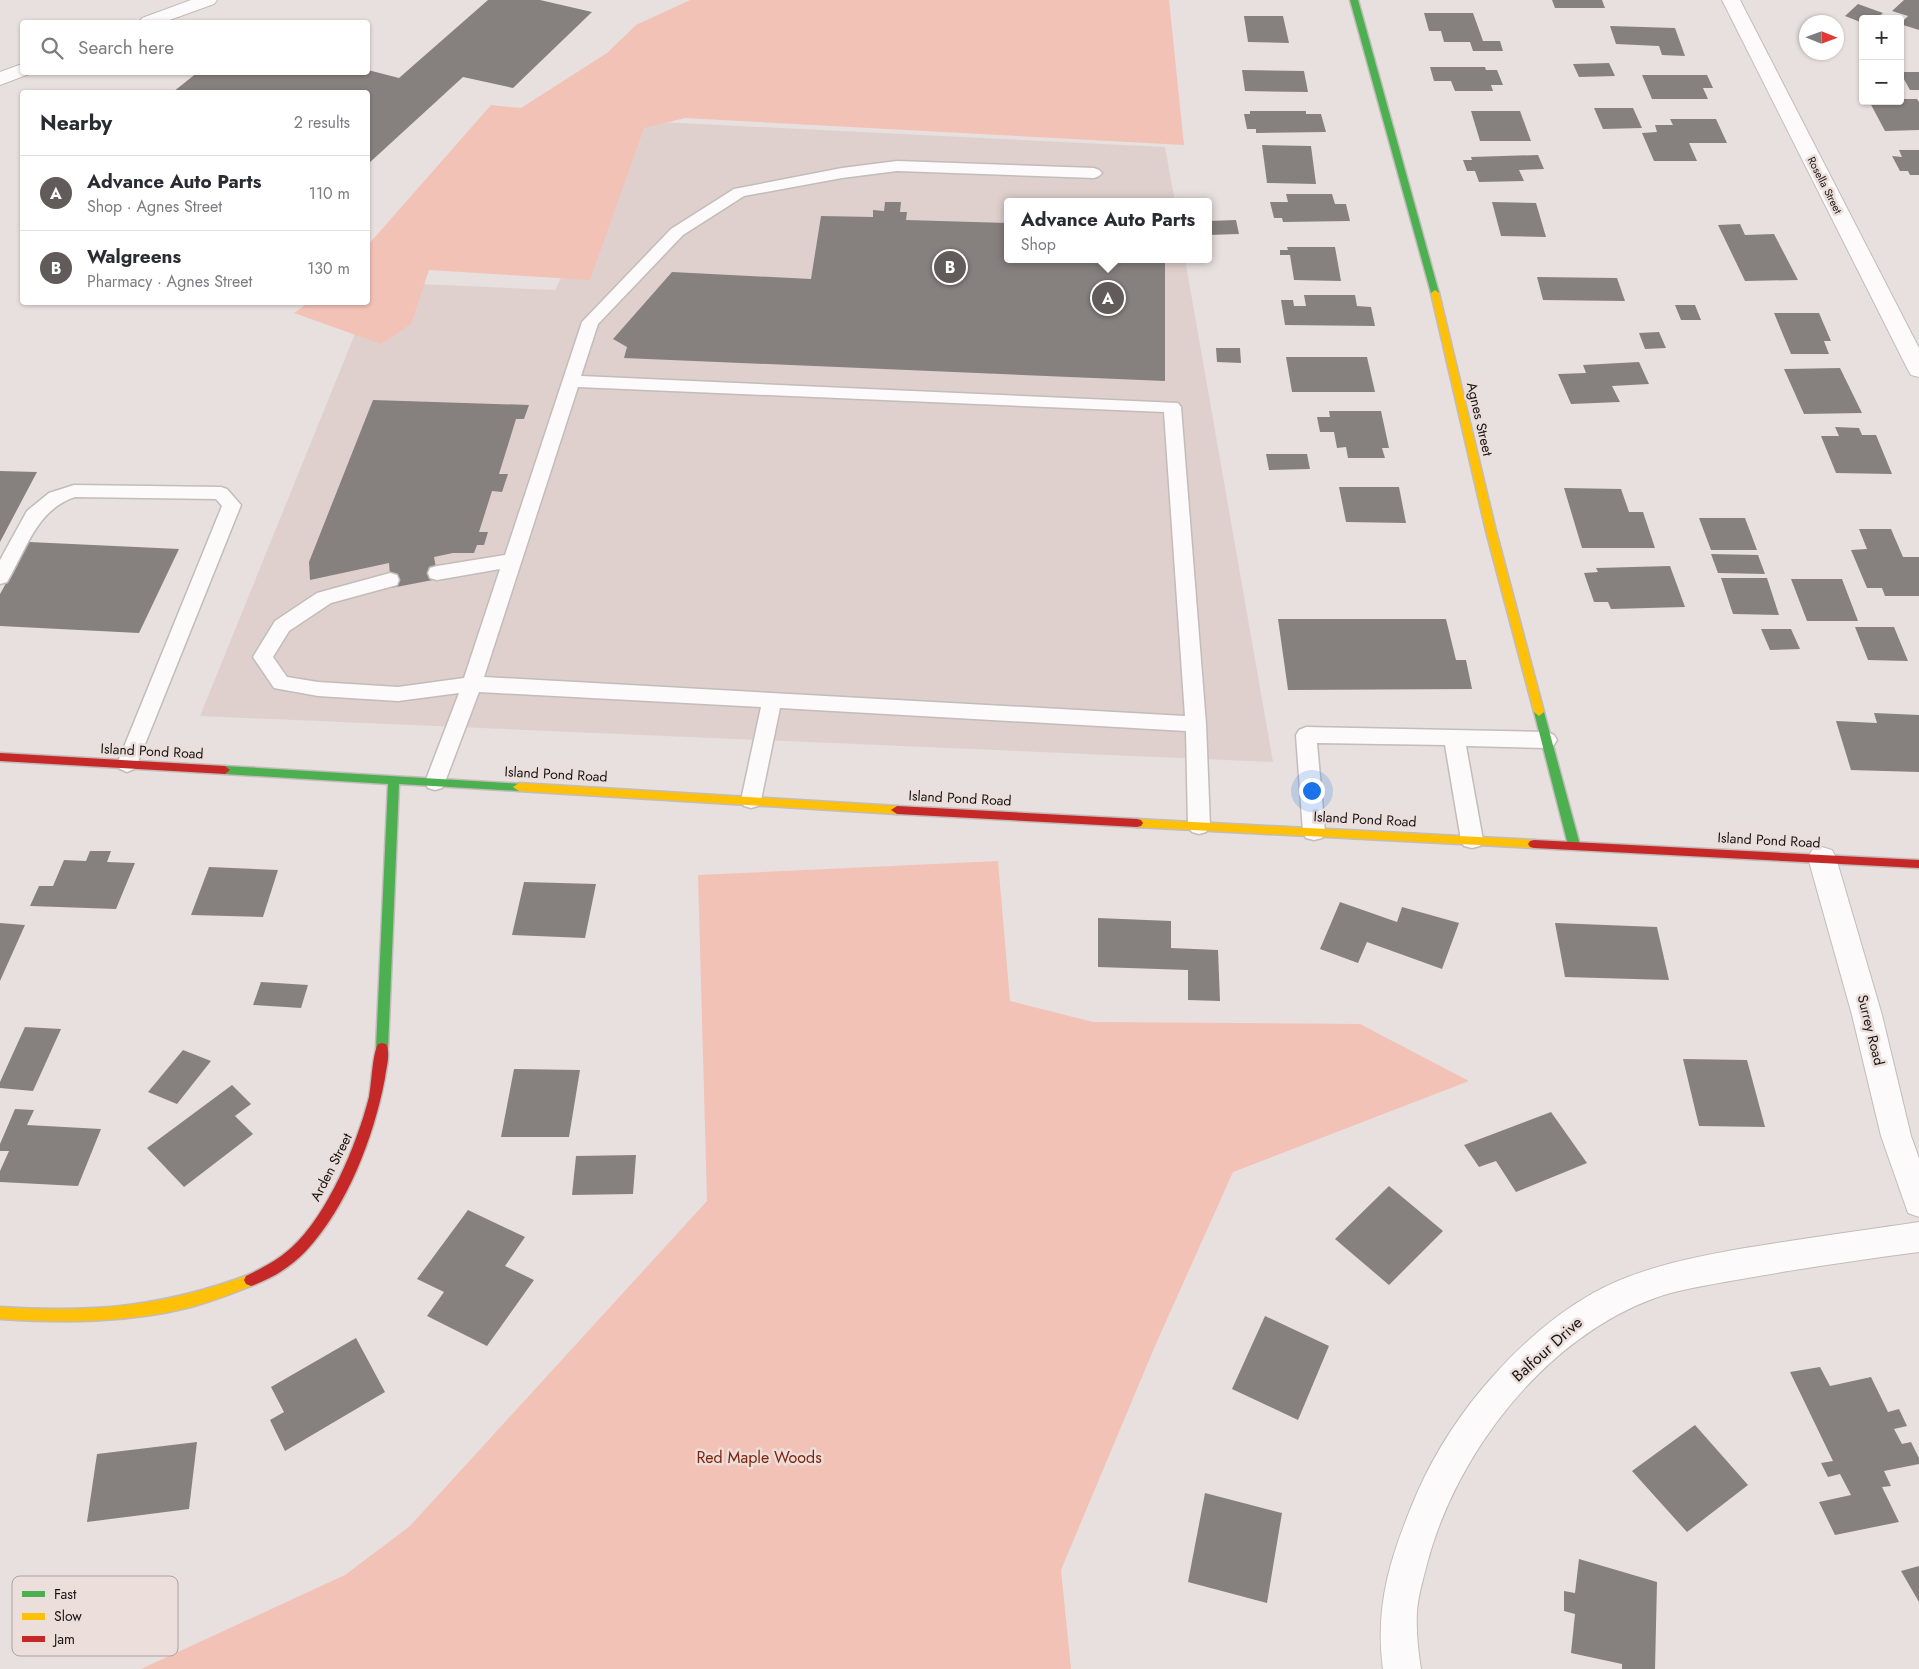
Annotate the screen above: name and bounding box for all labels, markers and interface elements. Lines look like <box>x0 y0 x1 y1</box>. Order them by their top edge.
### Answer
north arrow <box>1799 15 1844 60</box>
map controls <box>1859 15 1904 105</box>
button: + <box>1859 15 1904 60</box>
search box <box>20 20 370 75</box>
icon: search <box>38 34 66 62</box>
text: Search here <box>78 34 174 61</box>
button: − <box>1859 60 1904 105</box>
text: Nearby <box>40 108 112 138</box>
text: 2 results <box>294 111 350 134</box>
street label: Rosella Street <box>1804 154 1846 217</box>
text: Advance Auto Parts <box>87 168 261 195</box>
text: A <box>50 182 62 205</box>
text: 110 m <box>309 182 350 205</box>
text: Shop · Agnes Street <box>87 195 222 218</box>
popup <box>1004 198 1212 263</box>
text: Advance Auto Parts <box>1021 206 1195 233</box>
text: Shop <box>1021 233 1056 256</box>
text: Walgreens <box>87 243 181 270</box>
pin: B <box>934 248 966 286</box>
text: B <box>51 257 61 280</box>
text: 130 m <box>307 257 350 280</box>
text: Pharmacy · Agnes Street <box>87 270 252 293</box>
pin: A <box>1092 279 1124 317</box>
street label: Agnes Street <box>1462 380 1498 458</box>
street label: Island Pond Road <box>100 738 204 764</box>
street label: Island Pond Road <box>504 761 608 787</box>
your location <box>1299 778 1325 804</box>
street label: Island Pond Road <box>908 785 1012 811</box>
street label: Island Pond Road <box>1313 806 1417 832</box>
street label: Island Pond Road <box>1717 827 1821 853</box>
street label: Surrey Road <box>1853 993 1889 1067</box>
street label: Arden Street <box>305 1129 357 1205</box>
street label: Balfour Drive <box>1507 1311 1587 1387</box>
park label: Red Maple Woods <box>696 1446 822 1469</box>
legend <box>12 1576 178 1656</box>
text: Fast <box>54 1584 77 1604</box>
text: Slow <box>54 1606 82 1626</box>
text: Jam <box>52 1629 75 1649</box>

